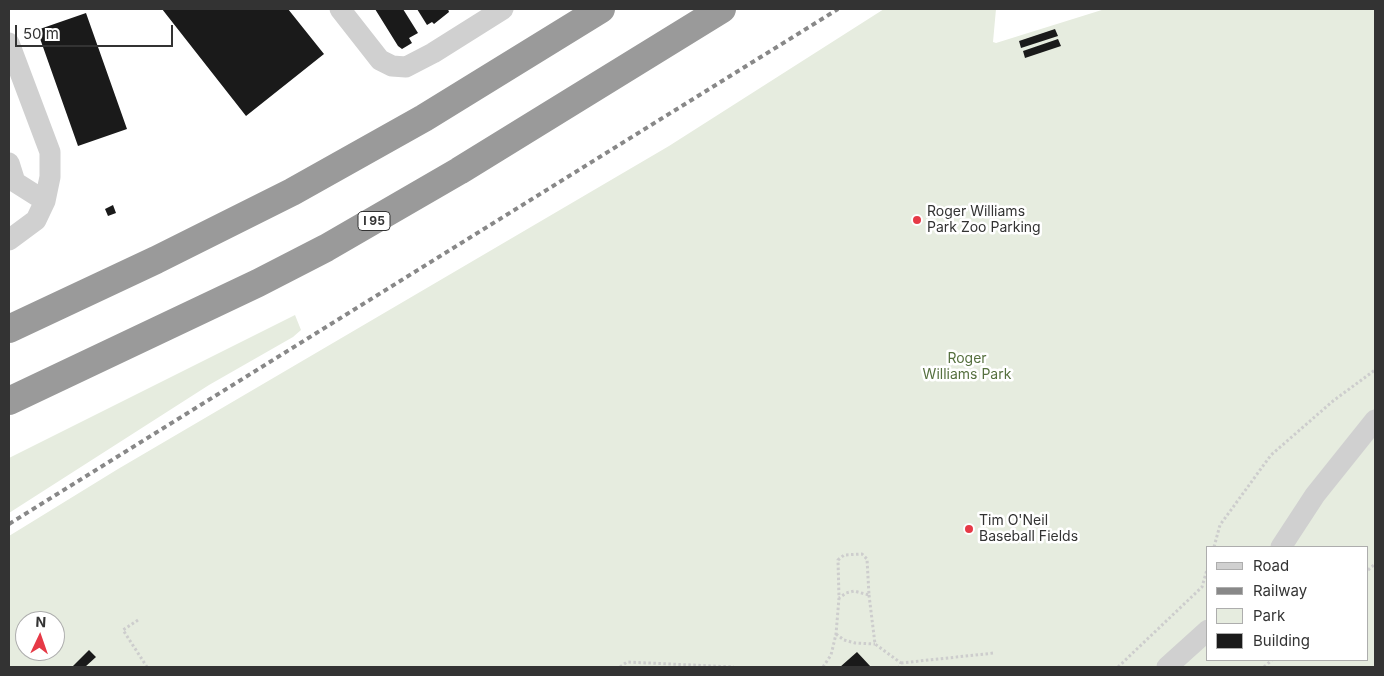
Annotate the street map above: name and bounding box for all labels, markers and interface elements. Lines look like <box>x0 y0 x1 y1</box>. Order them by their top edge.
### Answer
scale bar <box>18 15 175 47</box>
text: 50 m <box>23 24 59 43</box>
place label: Roger Williams Park Zoo Parking <box>927 204 1041 236</box>
road number: I 95 <box>358 212 390 230</box>
marker: Roger Williams Park Zoo Parking <box>911 214 923 226</box>
park label: Roger Williams Park <box>923 351 1011 384</box>
place label: Tim O'Neil Baseball Fields <box>979 513 1078 546</box>
marker: Tim O'Neil Baseball Fields <box>963 523 975 535</box>
legend <box>1206 546 1369 661</box>
text: Road <box>1253 556 1289 575</box>
text: Railway <box>1253 581 1307 600</box>
text: Park <box>1253 606 1285 625</box>
north arrow <box>15 611 65 661</box>
text: N <box>35 613 47 630</box>
text: Building <box>1253 631 1310 650</box>

